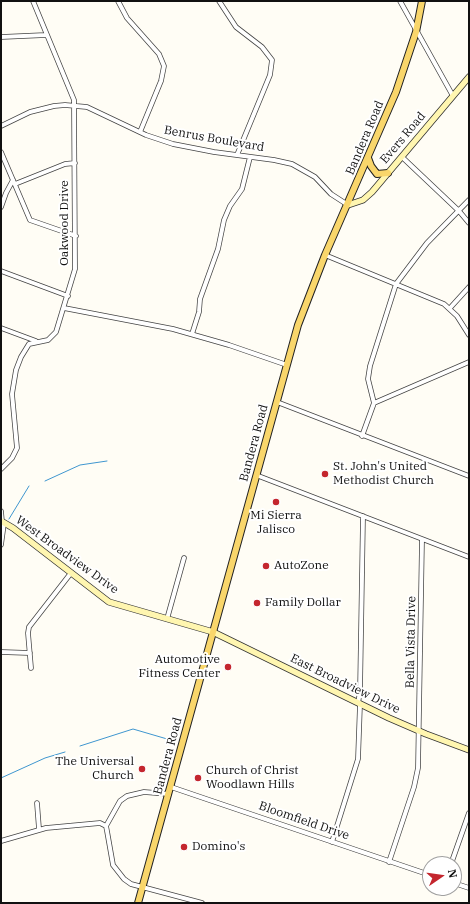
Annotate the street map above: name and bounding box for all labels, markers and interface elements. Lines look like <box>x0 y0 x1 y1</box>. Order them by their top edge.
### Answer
street label: Bandera Road <box>343 99 387 177</box>
street label: Evers Road <box>377 109 429 167</box>
street label: Benrus Boulevard <box>163 123 265 155</box>
street label: Oakwood Drive <box>58 180 72 266</box>
street label: Bandera Road <box>237 403 271 483</box>
place label: St. John's United Methodist Church <box>333 460 434 488</box>
marker: St. John's United Methodist Church <box>320 469 330 479</box>
marker: Mi Sierra Jalisco <box>271 497 281 507</box>
place label: Mi Sierra Jalisco <box>250 509 302 537</box>
street label: West Broadview Drive <box>13 513 121 597</box>
place label: AutoZone <box>274 559 329 573</box>
marker: AutoZone <box>261 561 271 571</box>
place label: Family Dollar <box>265 596 341 610</box>
street label: Bella Vista Drive <box>403 596 419 688</box>
marker: Family Dollar <box>252 598 262 608</box>
street label: East Broadview Drive <box>288 651 402 717</box>
place label: Automotive Fitness Center <box>138 653 220 681</box>
marker: Automotive Fitness Center <box>223 662 233 672</box>
street label: Bandera Road <box>151 716 185 796</box>
place label: The Universal Church <box>55 755 134 783</box>
marker: The Universal Church <box>137 764 147 774</box>
place label: Church of Christ Woodlawn Hills <box>206 764 298 792</box>
marker: Church of Christ Woodlawn Hills <box>193 773 203 783</box>
street label: Bloomfield Drive <box>257 799 351 843</box>
place label: Domino's <box>192 840 245 854</box>
marker: Domino's <box>179 842 189 852</box>
north arrow <box>422 856 462 896</box>
text: N <box>445 868 461 879</box>

